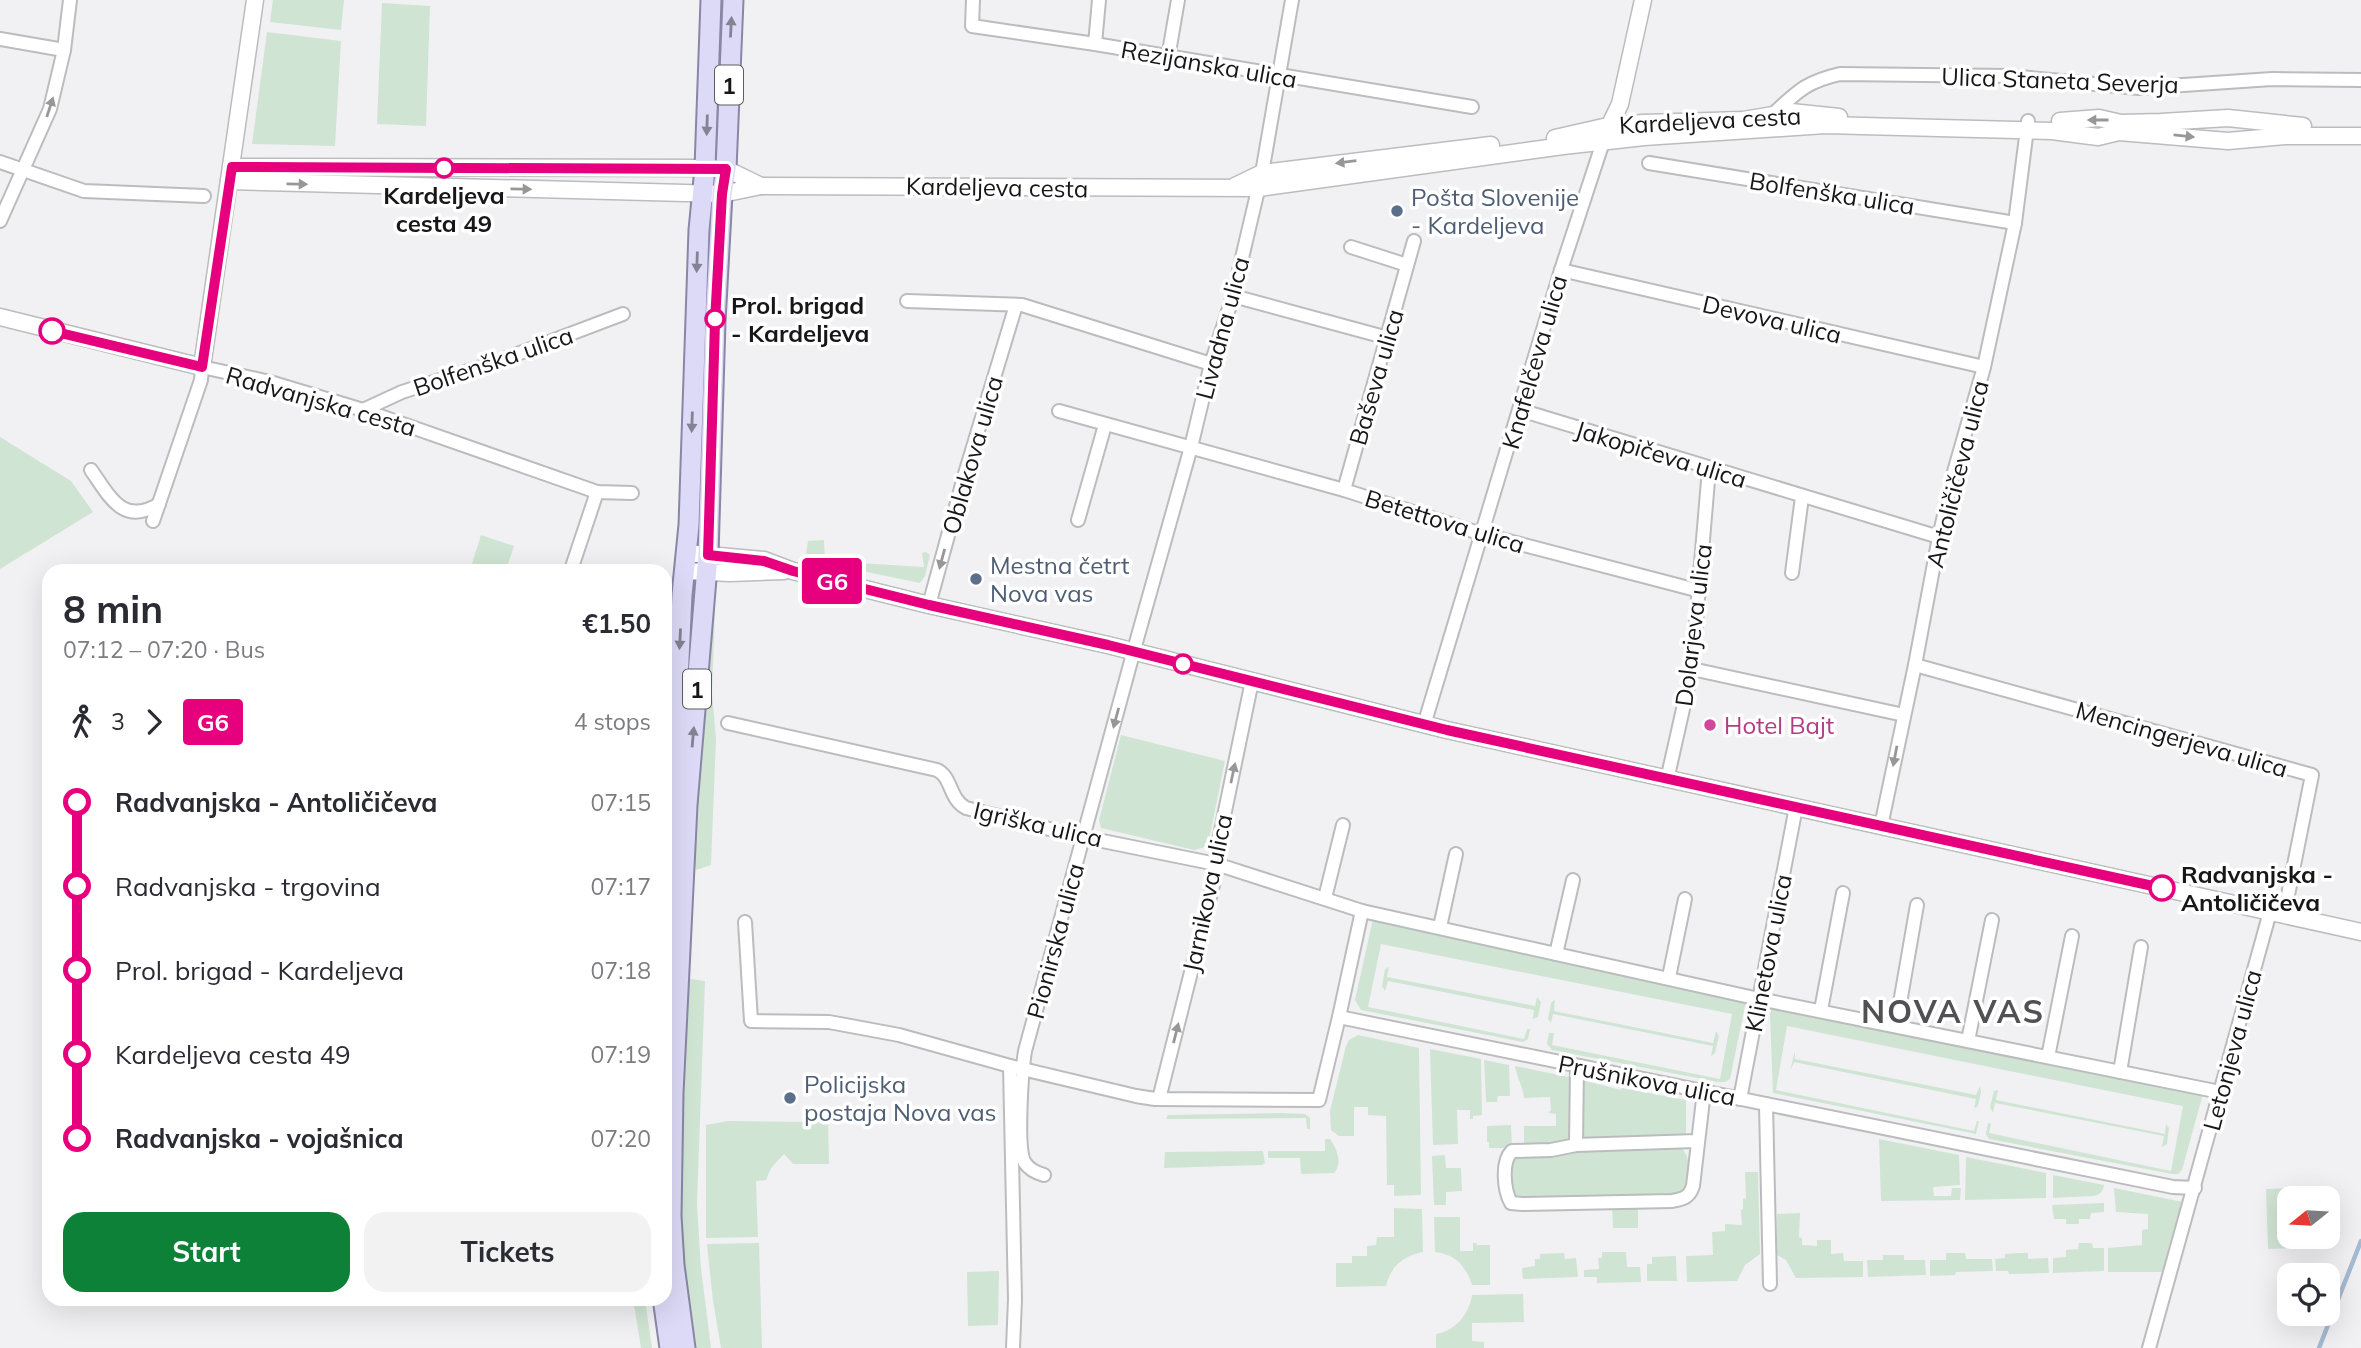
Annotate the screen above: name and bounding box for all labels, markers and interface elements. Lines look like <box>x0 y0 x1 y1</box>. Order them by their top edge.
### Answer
one-way arrow <box>726 16 737 38</box>
street label: Rezijanska ulica <box>1119 34 1299 94</box>
street label: Ulica Staneta Severja <box>1941 61 2179 99</box>
road number: 1 <box>715 66 743 104</box>
one-way arrow <box>45 96 55 117</box>
street label: Kardeljeva cesta <box>1618 100 1802 140</box>
one-way arrow <box>2087 114 2109 126</box>
one-way arrow <box>702 115 713 137</box>
one-way arrow <box>2173 131 2195 142</box>
one-way arrow <box>1335 157 1357 168</box>
marker: Kardeljeva cesta 49 <box>434 158 454 178</box>
street label: Bolfenška ulica <box>1747 165 1917 221</box>
street label: Kardeljeva cesta <box>906 170 1088 204</box>
one-way arrow <box>286 178 308 189</box>
place label: Kardeljeva cesta 49 <box>383 180 505 238</box>
place label: Pošta Slovenije - Kardeljeva <box>1411 182 1579 240</box>
one-way arrow <box>510 183 532 194</box>
marker: Pošta Slovenije - Kardeljeva <box>1389 203 1405 219</box>
one-way arrow <box>692 251 703 273</box>
street label: Livadna ulica <box>1189 253 1255 403</box>
street label: Knafelčeva ulica <box>1495 272 1573 452</box>
street label: Devova ulica <box>1700 288 1844 350</box>
place label: Prol. brigad - Kardeljeva <box>731 290 869 348</box>
street label: Baševa ulica <box>1342 306 1410 448</box>
marker: Prol. brigad - Kardeljeva <box>705 309 725 329</box>
unlabelled marker <box>39 318 65 344</box>
street label: Bolfenška ulica <box>409 320 577 402</box>
street label: Radvanjska cesta <box>223 360 419 442</box>
street label: Oblakova ulica <box>935 372 1009 538</box>
street label: Antoličičeva ulica <box>1919 377 1995 571</box>
one-way arrow <box>686 411 697 433</box>
street label: Jakopičeva ulica <box>1572 414 1750 494</box>
street label: Betettova ulica <box>1362 483 1528 559</box>
street label: Dolarjeva ulica <box>1668 542 1718 708</box>
one-way arrow <box>936 548 947 570</box>
place label: Mestna četrt Nova vas <box>990 550 1129 608</box>
line badge: G6 <box>800 558 864 604</box>
text: G6 <box>816 566 848 596</box>
marker: Mestna četrt Nova vas <box>968 571 984 587</box>
text: 8 min <box>63 585 163 633</box>
text: €1.50 <box>582 607 651 640</box>
one-way arrow <box>675 628 686 650</box>
text: 07:12 – 07:20 · Bus <box>63 635 265 664</box>
unlabelled marker <box>1173 654 1193 674</box>
road number: 1 <box>683 670 711 708</box>
street label: Mencingerjeva ulica <box>2073 694 2291 784</box>
icon: walk <box>63 703 101 741</box>
icon: forward <box>135 703 173 741</box>
text: 3 <box>111 707 125 736</box>
text: G6 <box>197 707 229 737</box>
text: 4 stops <box>574 707 651 736</box>
one-way arrow <box>1110 707 1120 728</box>
place label: Hotel Bajt <box>1724 710 1834 740</box>
marker: Hotel Bajt <box>1702 717 1718 733</box>
one-way arrow <box>688 726 699 748</box>
one-way arrow <box>1890 745 1901 767</box>
one-way arrow <box>1227 762 1238 784</box>
text: Radvanjska - Antoličičeva <box>115 786 437 819</box>
text: 07:15 <box>591 788 651 817</box>
street label: Igriška ulica <box>971 795 1105 853</box>
street label: Jarnikova ulica <box>1176 811 1238 975</box>
place label: Radvanjska - Antoličičeva <box>2181 859 2333 917</box>
street label: Pionirska ulica <box>1020 860 1090 1022</box>
text: Radvanjska - trgovina <box>115 870 381 903</box>
text: 07:17 <box>591 872 651 901</box>
street label: Klinetova ulica <box>1738 872 1798 1034</box>
marker: Radvanjska - Antoličičeva <box>2149 875 2175 901</box>
text: Prol. brigad - Kardeljeva <box>115 954 404 987</box>
text: 07:18 <box>591 956 651 985</box>
street label: Letonjeva ulica <box>2196 966 2268 1134</box>
district label: NOVA VAS <box>1861 991 2045 1031</box>
one-way arrow <box>1171 1022 1182 1044</box>
text: Kardeljeva cesta 49 <box>115 1038 351 1071</box>
text: 07:19 <box>591 1040 651 1069</box>
street label: Prušnikova ulica <box>1556 1048 1738 1112</box>
place label: Policijska postaja Nova vas <box>804 1069 997 1127</box>
marker: Policijska postaja Nova vas <box>782 1090 798 1106</box>
text: Radvanjska - vojašnica <box>115 1122 404 1155</box>
text: 07:20 <box>591 1124 651 1153</box>
north arrow <box>2277 1186 2340 1250</box>
map controls <box>2277 1186 2340 1326</box>
button: Start <box>63 1212 350 1292</box>
button: Tickets <box>364 1212 651 1292</box>
button: locate <box>2277 1263 2340 1326</box>

